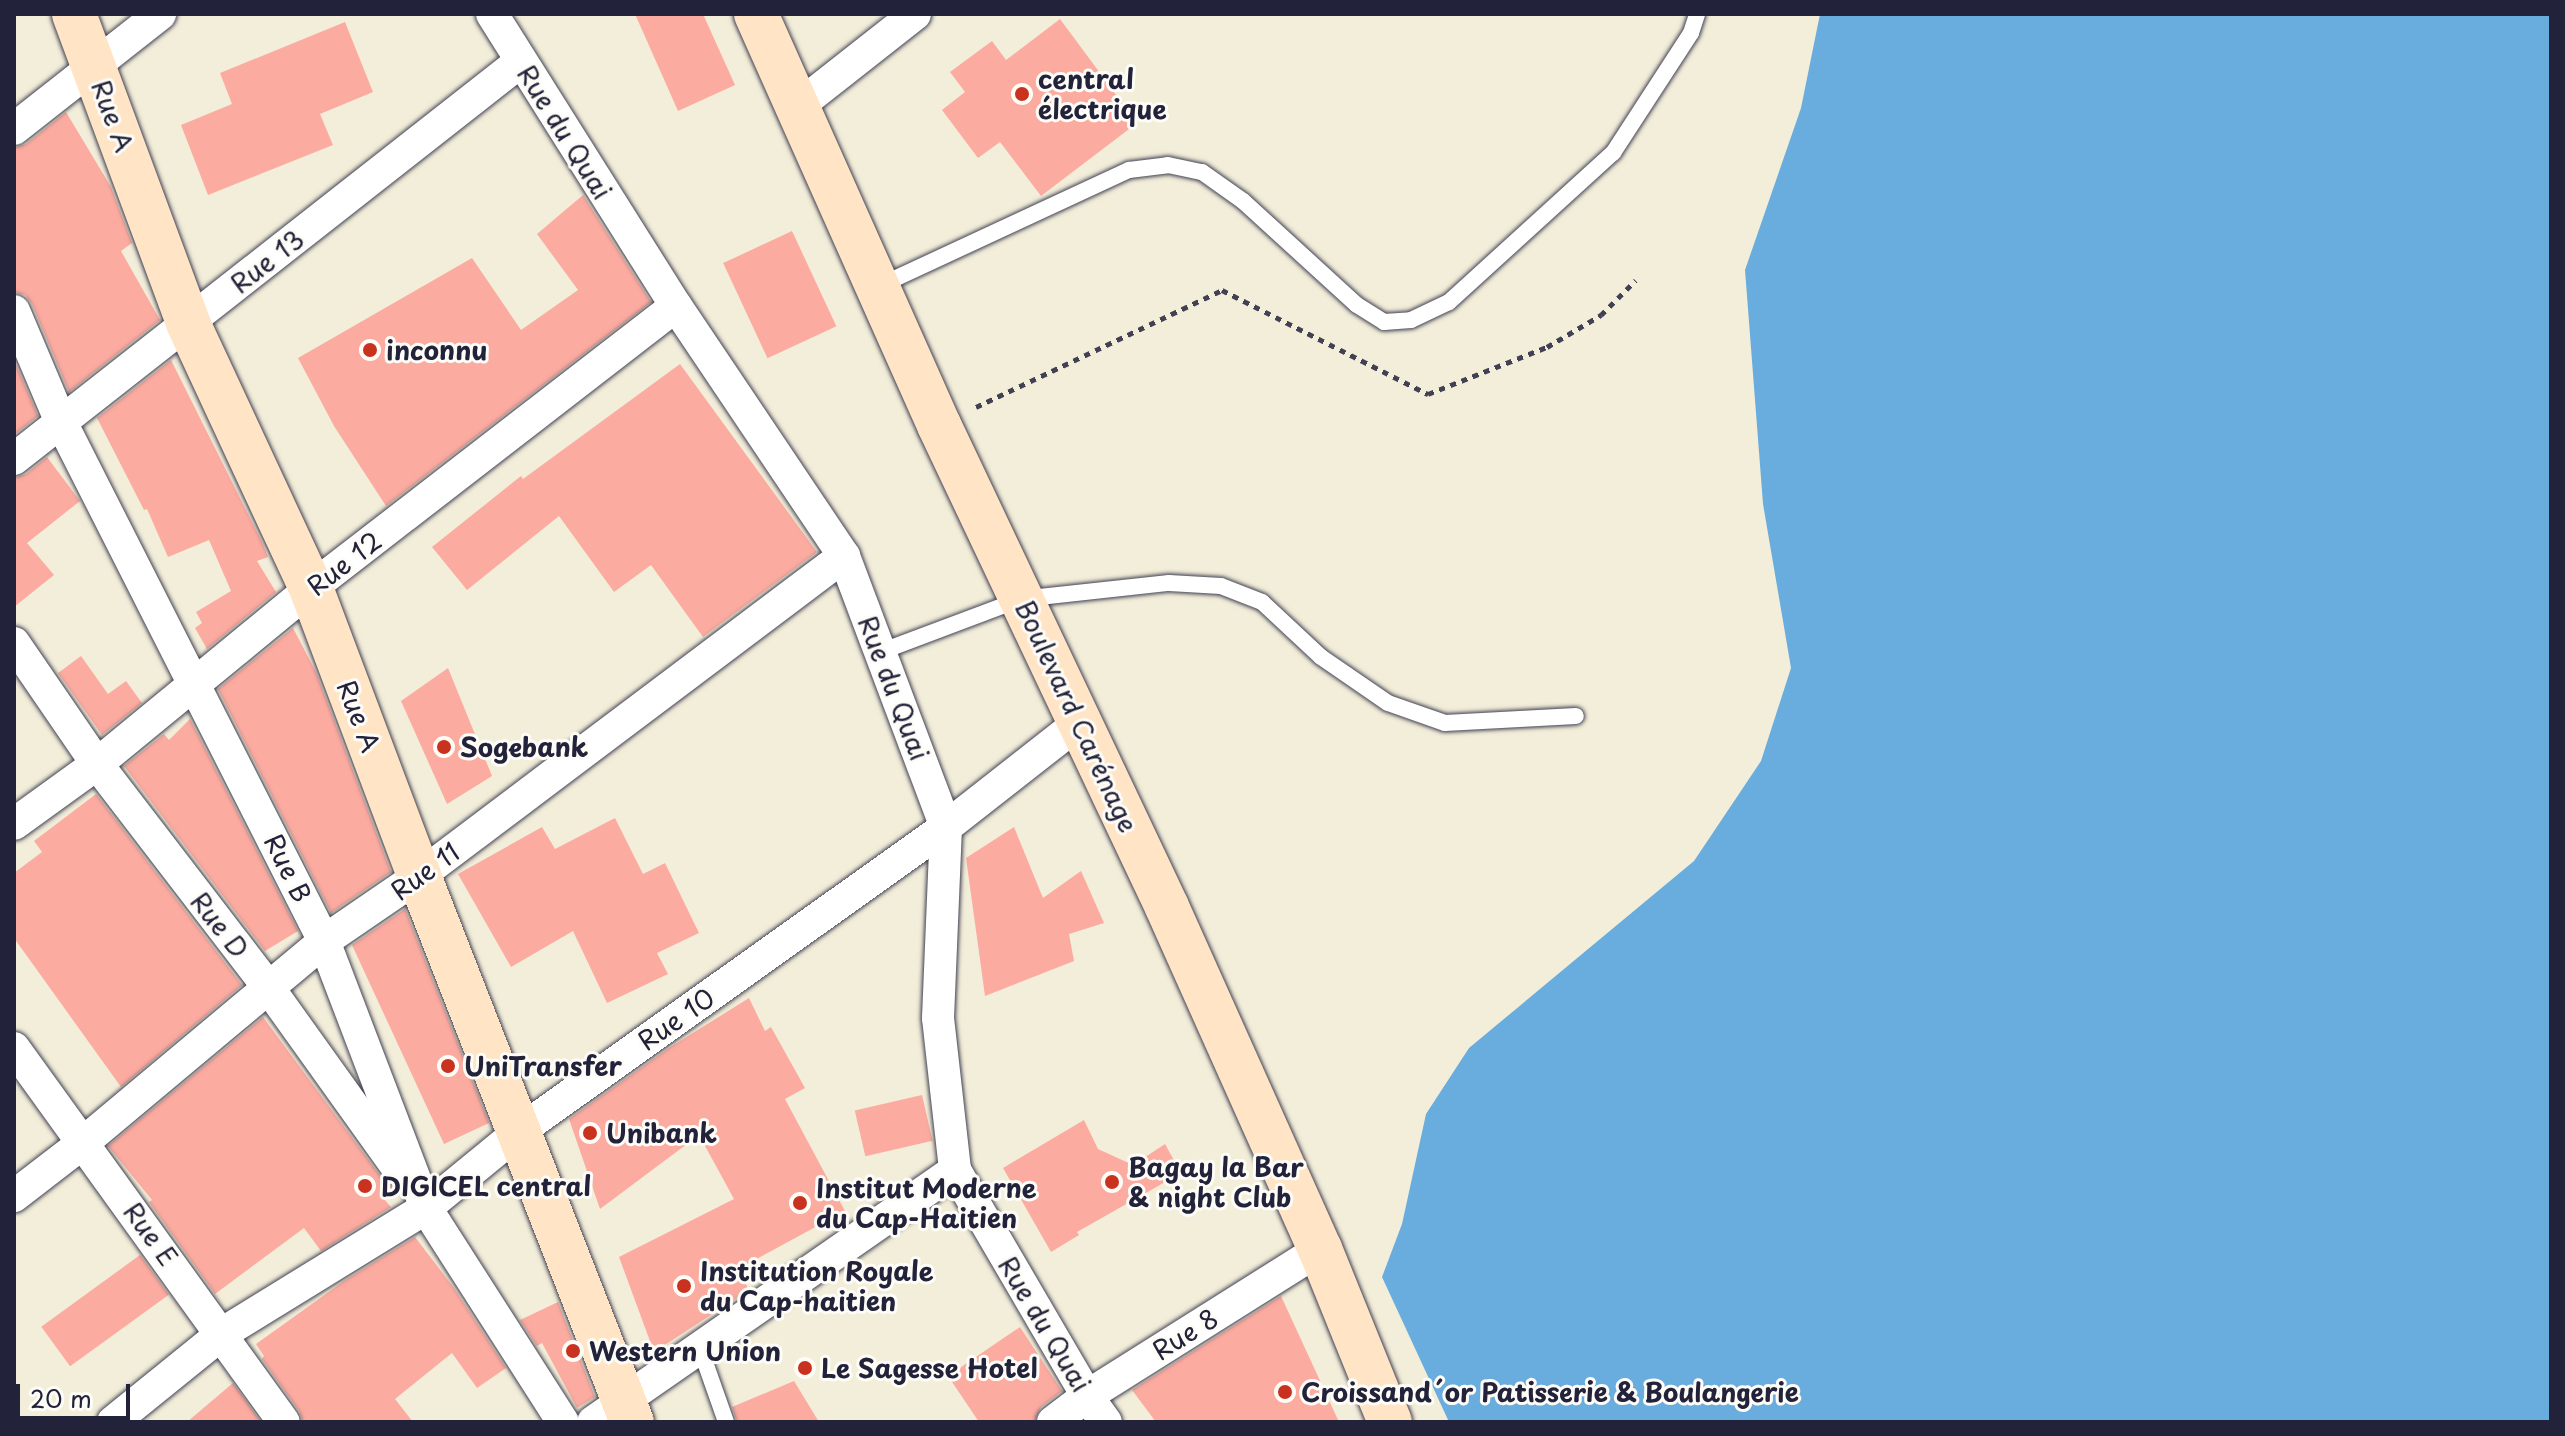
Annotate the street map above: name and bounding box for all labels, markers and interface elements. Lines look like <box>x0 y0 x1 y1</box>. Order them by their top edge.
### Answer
street label: Rue du Quai <box>511 58 619 206</box>
place label: central électrique <box>1038 63 1167 124</box>
street label: Rue A <box>85 75 141 157</box>
marker: central électrique <box>1013 85 1031 103</box>
street label: Rue 13 <box>224 222 310 300</box>
place label: inconnu <box>386 334 488 366</box>
marker: inconnu <box>361 341 379 359</box>
street label: Rue 12 <box>300 524 388 602</box>
street label: Boulevard Carénage <box>1010 595 1144 837</box>
street label: Rue du Quai <box>852 610 936 766</box>
street label: Rue A <box>331 675 387 757</box>
place label: Sogebank <box>460 731 588 763</box>
marker: Sogebank <box>435 738 453 756</box>
street label: Rue B <box>258 828 318 908</box>
street label: Rue 11 <box>384 835 466 907</box>
street label: Rue D <box>184 885 256 965</box>
street label: Rue 10 <box>631 981 721 1057</box>
place label: UniTransfer <box>464 1050 622 1082</box>
marker: UniTransfer <box>439 1057 457 1075</box>
place label: Unibank <box>606 1117 717 1149</box>
marker: Unibank <box>581 1124 599 1142</box>
place label: Bagay la Bar & night Club <box>1128 1151 1303 1212</box>
place label: DIGICEL central <box>381 1170 592 1202</box>
place label: Institut Moderne du Cap-Haitien <box>816 1172 1037 1234</box>
marker: Bagay la Bar & night Club <box>1103 1173 1121 1191</box>
marker: DIGICEL central <box>356 1177 374 1195</box>
marker: Institut Moderne du Cap-Haitien <box>791 1194 809 1212</box>
street label: Rue E <box>117 1195 185 1273</box>
street label: Rue du Quai <box>992 1249 1098 1399</box>
place label: Institution Royale du Cap-haitien <box>700 1255 934 1316</box>
marker: Institution Royale du Cap-haitien <box>675 1277 693 1295</box>
street label: Rue 8 <box>1146 1301 1224 1367</box>
place label: Western Union <box>589 1335 781 1367</box>
marker: Western Union <box>564 1342 582 1360</box>
place label: Le Sagesse Hotel <box>821 1352 1039 1384</box>
marker: Le Sagesse Hotel <box>796 1359 814 1377</box>
scale bar <box>20 1368 134 1418</box>
place label: Croissand´or Patisserie & Boulangerie <box>1301 1376 1801 1408</box>
text: 20 m <box>30 1380 92 1416</box>
marker: Croissand´or Patisserie & Boulangerie <box>1276 1383 1294 1401</box>

